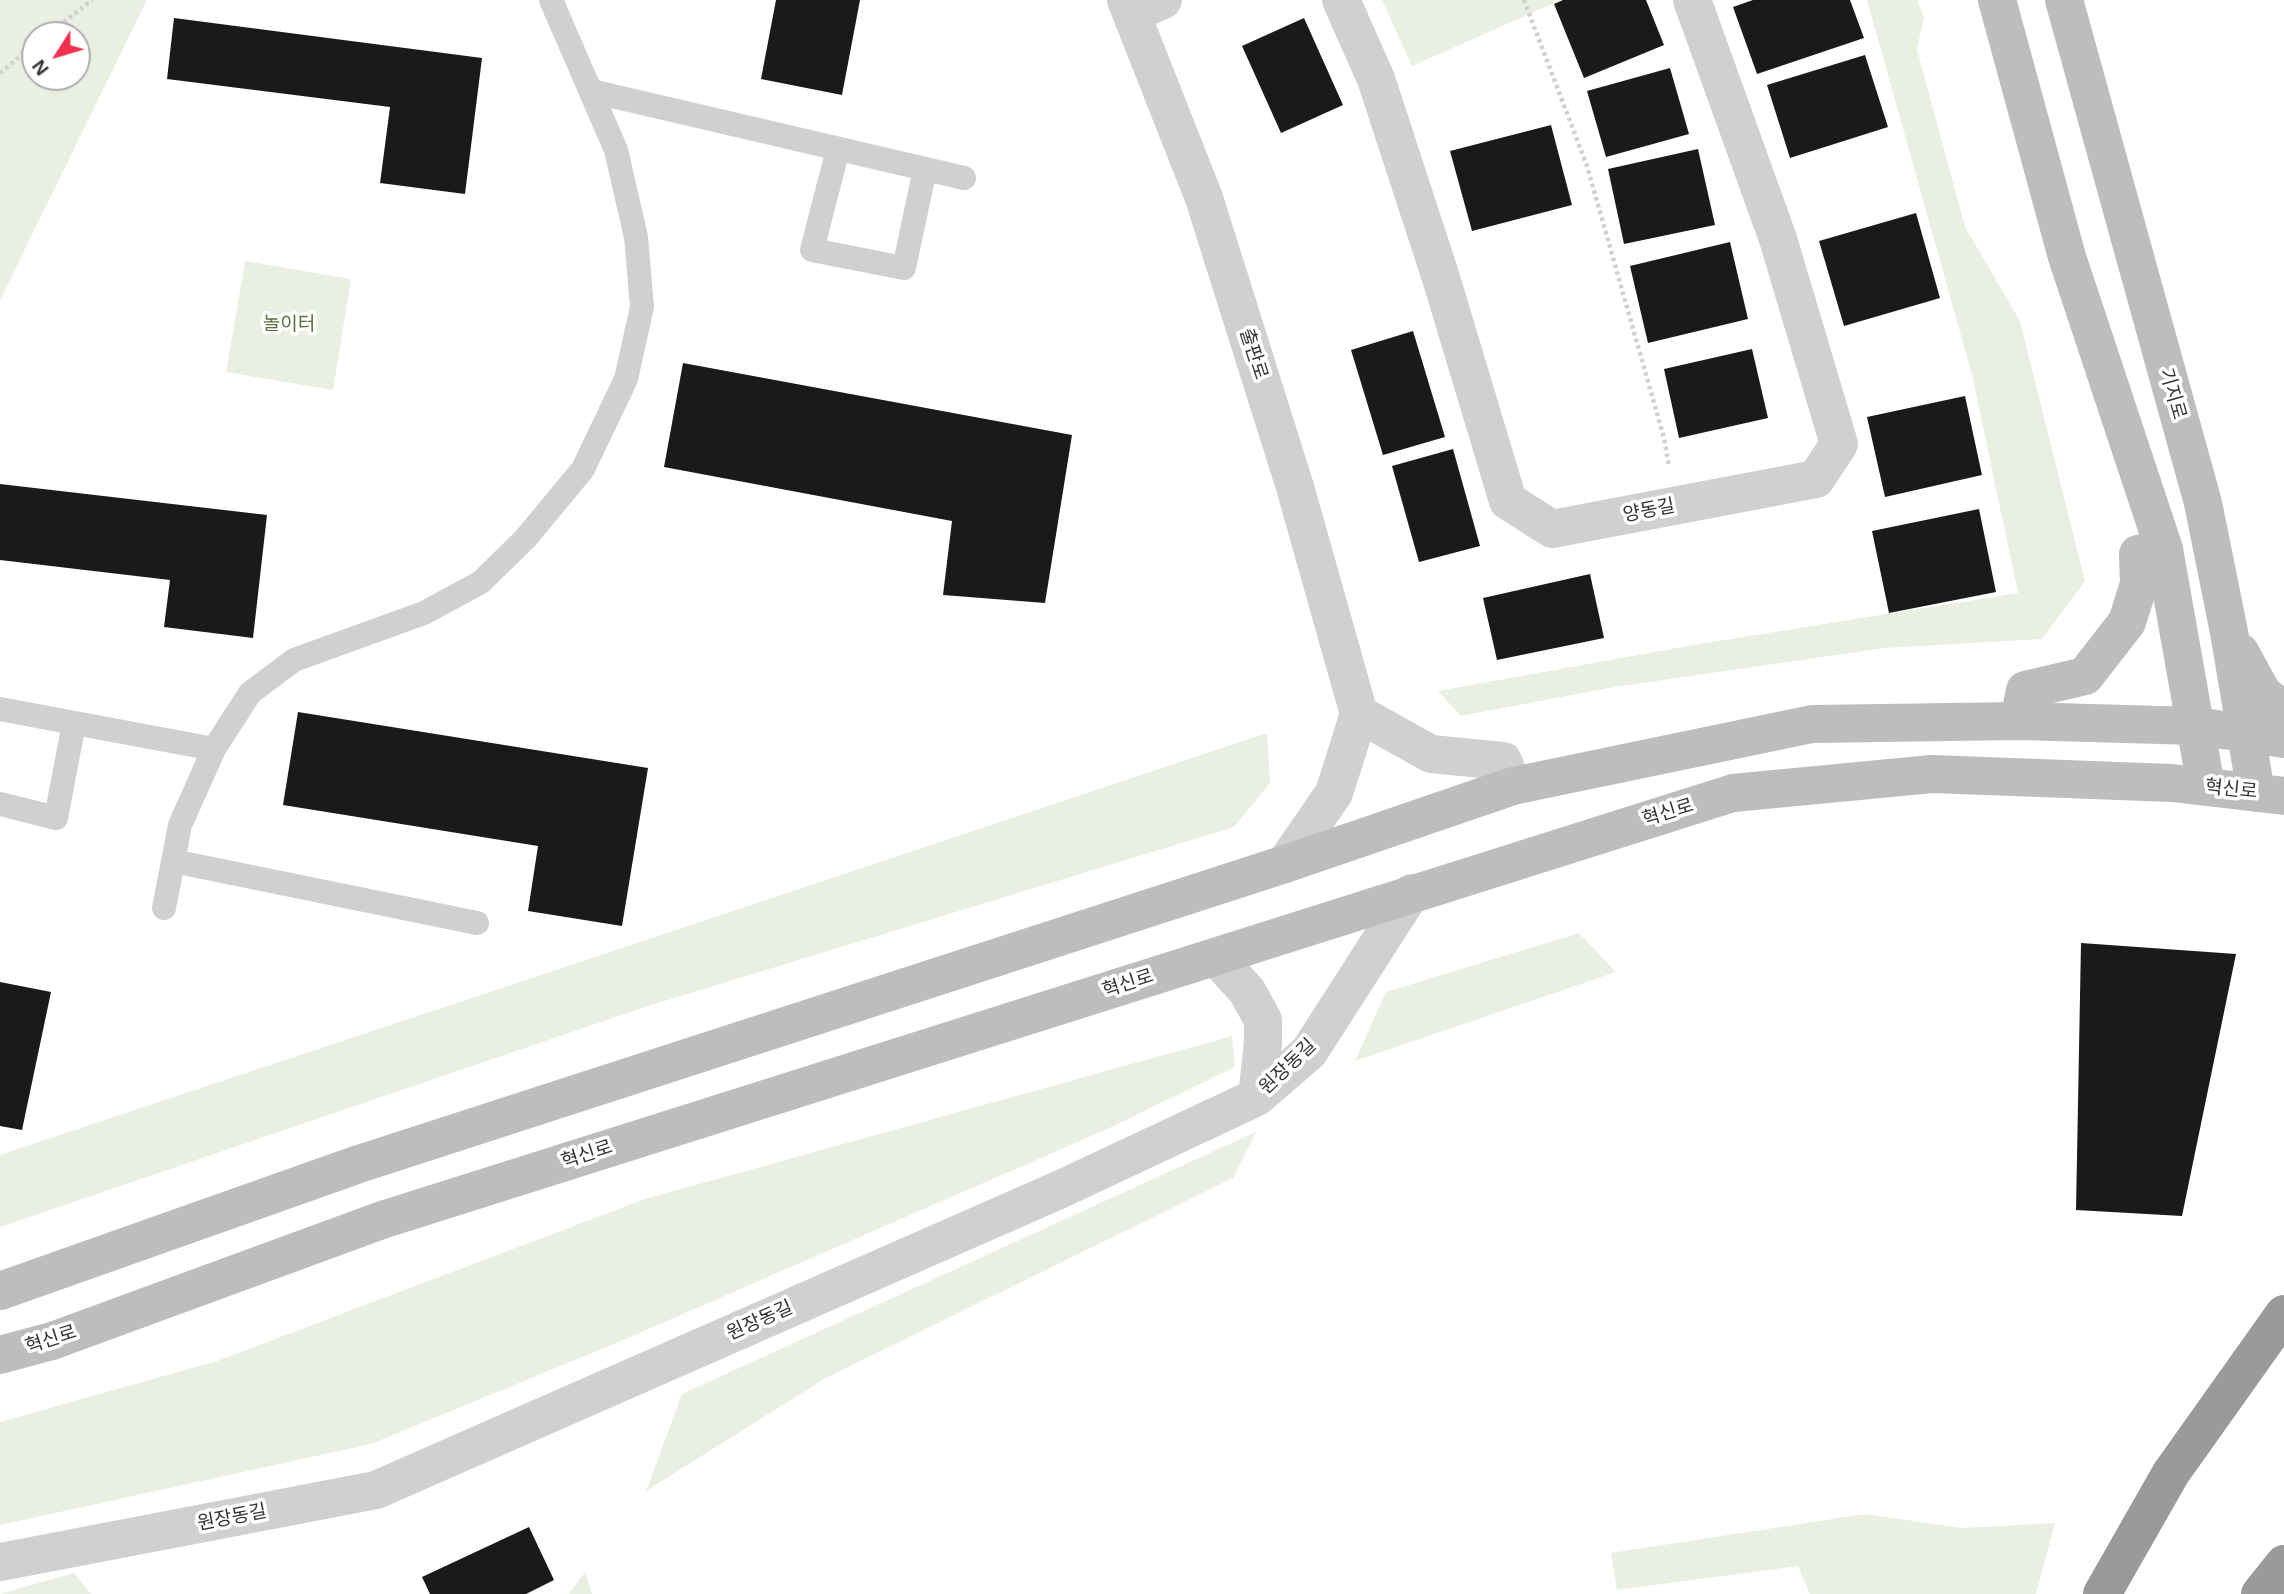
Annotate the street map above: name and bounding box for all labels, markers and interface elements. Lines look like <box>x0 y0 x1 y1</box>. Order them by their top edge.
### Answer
north arrow <box>21 21 91 91</box>
text: N <box>28 56 53 80</box>
park label: 놀이터 <box>263 314 315 336</box>
street label: 출판로 <box>1234 326 1272 382</box>
street label: 기지로 <box>2154 366 2190 422</box>
street label: 양동길 <box>1621 495 1677 527</box>
street label: 혁신로 <box>2204 776 2258 804</box>
street label: 혁신로 <box>1640 794 1696 832</box>
street label: 혁신로 <box>1100 965 1156 1003</box>
street label: 원장동길 <box>1255 1035 1321 1099</box>
street label: 혁신로 <box>559 1136 615 1174</box>
street label: 원장동길 <box>723 1296 797 1346</box>
street label: 혁신로 <box>23 1321 79 1359</box>
street label: 원장동길 <box>196 1500 268 1536</box>

